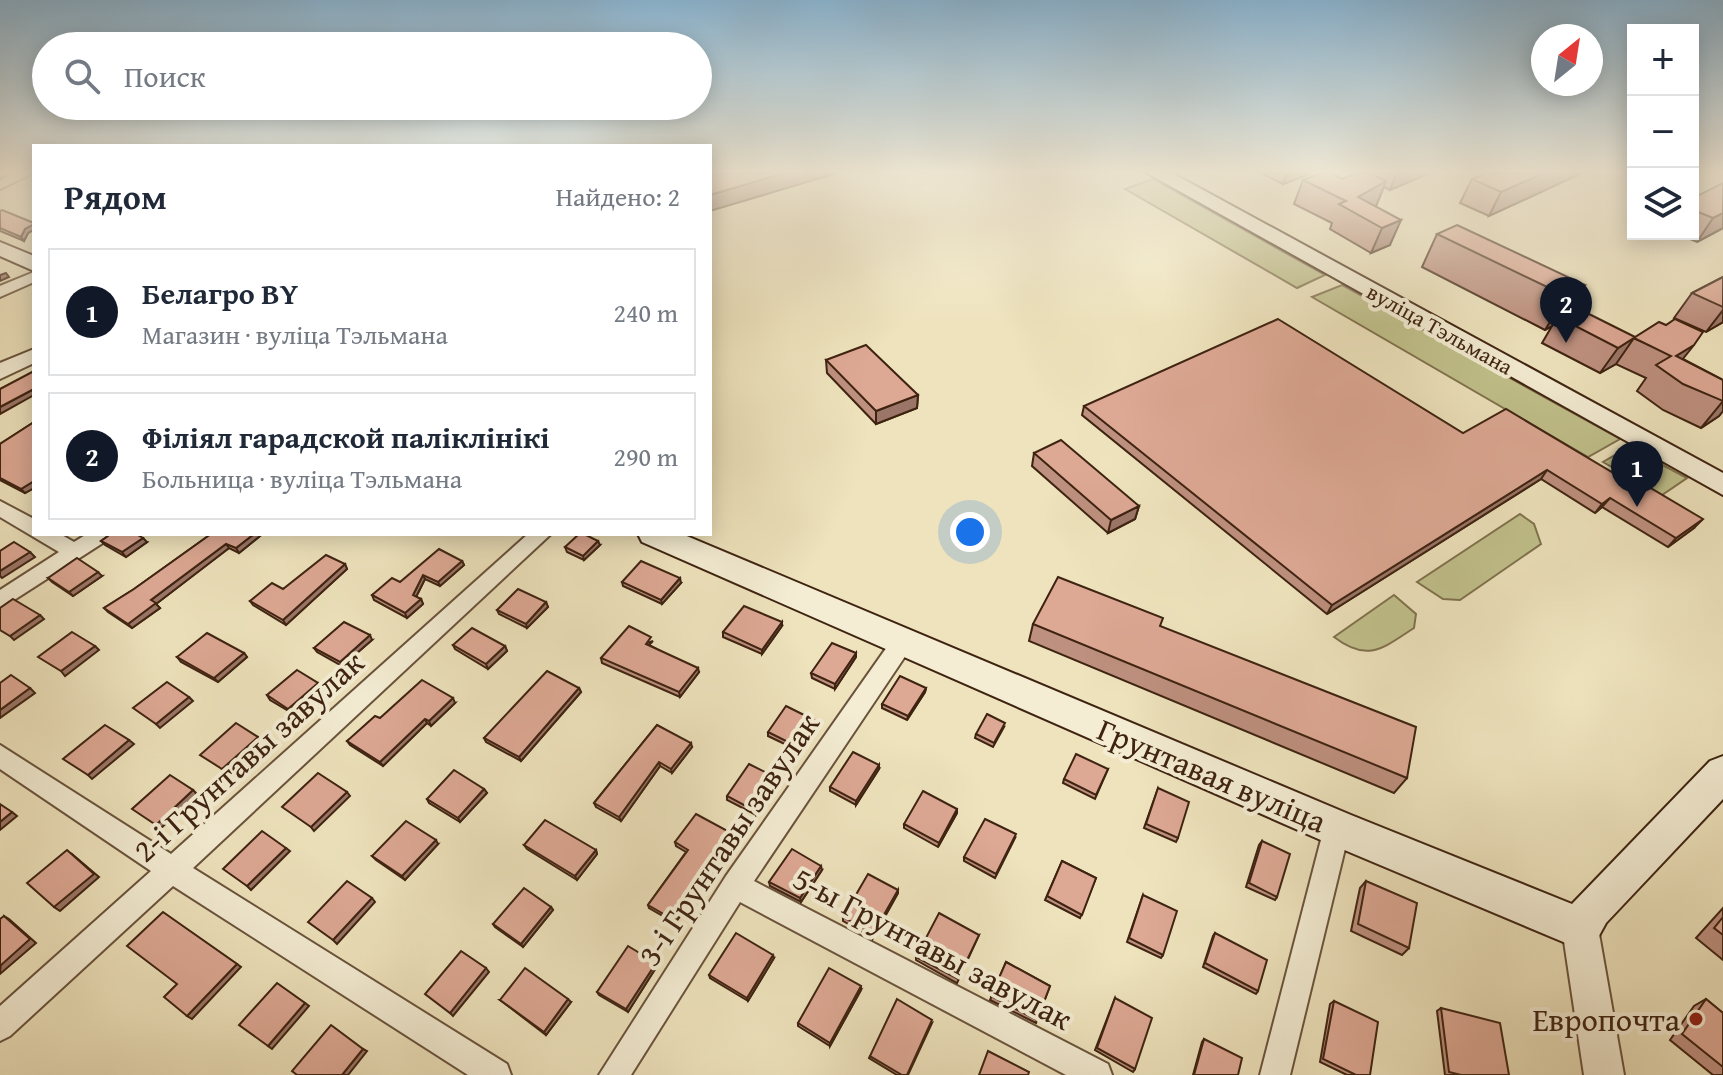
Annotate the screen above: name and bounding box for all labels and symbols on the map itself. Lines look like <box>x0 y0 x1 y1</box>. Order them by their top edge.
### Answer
north arrow <box>1531 24 1603 96</box>
street label: вуліца Тэльмана <box>1361 276 1519 383</box>
pin: 2 <box>1540 277 1592 343</box>
pin: 1 <box>1611 441 1663 507</box>
your location <box>950 512 990 552</box>
street label: 2-і Грунтавы завулак <box>122 639 374 873</box>
street label: 3-і Грунтавы завулак <box>626 703 831 975</box>
street label: Грунтавая вуліца <box>1090 706 1334 845</box>
street label: 5-ы Грунтавы завулак <box>785 855 1081 1042</box>
place label: Европочта <box>1532 996 1681 1043</box>
marker: Европочта <box>1687 1010 1705 1028</box>

